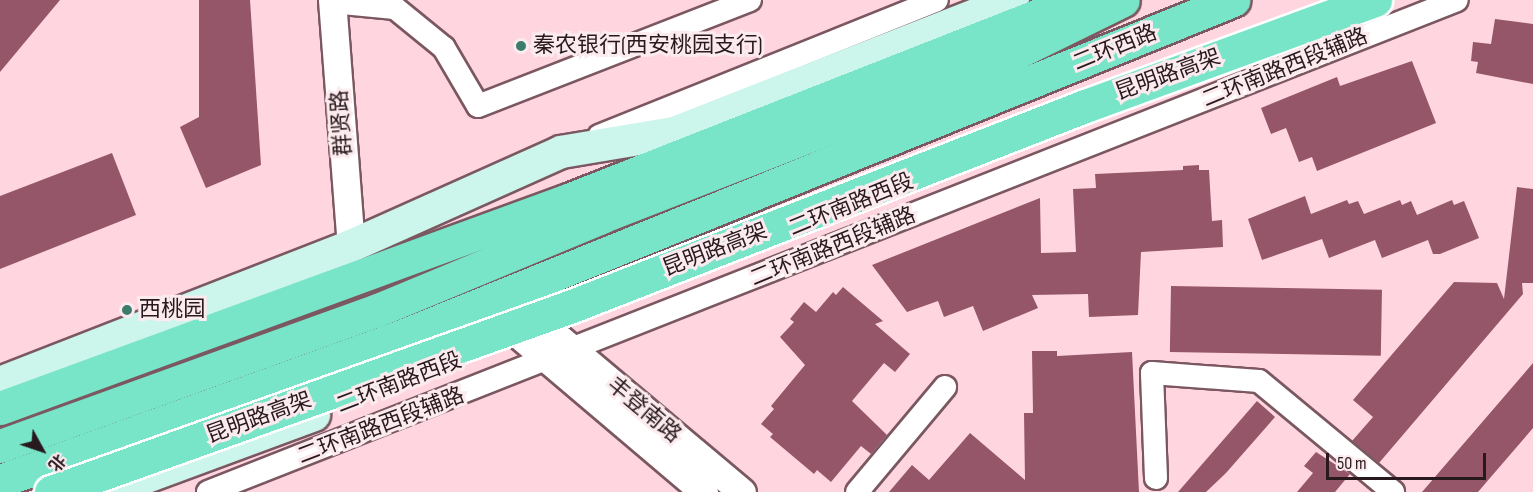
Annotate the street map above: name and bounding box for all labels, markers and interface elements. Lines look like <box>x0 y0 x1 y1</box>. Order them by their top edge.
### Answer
street label: 二环西路 <box>1069 19 1161 77</box>
street label: 二环南路西段辅路 <box>1198 23 1372 113</box>
place label: 秦农银行(西安桃园支行) <box>533 33 763 59</box>
marker: 秦农银行(西安桃园支行) <box>514 39 528 53</box>
street label: 昆明路高架 <box>1112 44 1224 106</box>
street label: 群贤路 <box>327 89 357 157</box>
street label: 二环南路西段 <box>785 168 917 242</box>
street label: 二环南路西段辅路 <box>746 202 920 292</box>
street label: 昆明路高架 <box>659 218 771 282</box>
place label: 西桃园 <box>139 297 205 323</box>
marker: 西桃园 <box>120 303 134 317</box>
street label: 二环南路西段 <box>333 347 465 419</box>
street label: 丰登南路 <box>602 372 686 448</box>
street label: 二环南路西段辅路 <box>294 382 468 470</box>
street label: 昆明路高架 <box>203 387 315 449</box>
north arrow <box>12 420 72 480</box>
scale bar <box>1329 441 1490 479</box>
text: 北 <box>44 450 69 474</box>
text: 50 m <box>1337 453 1367 474</box>

